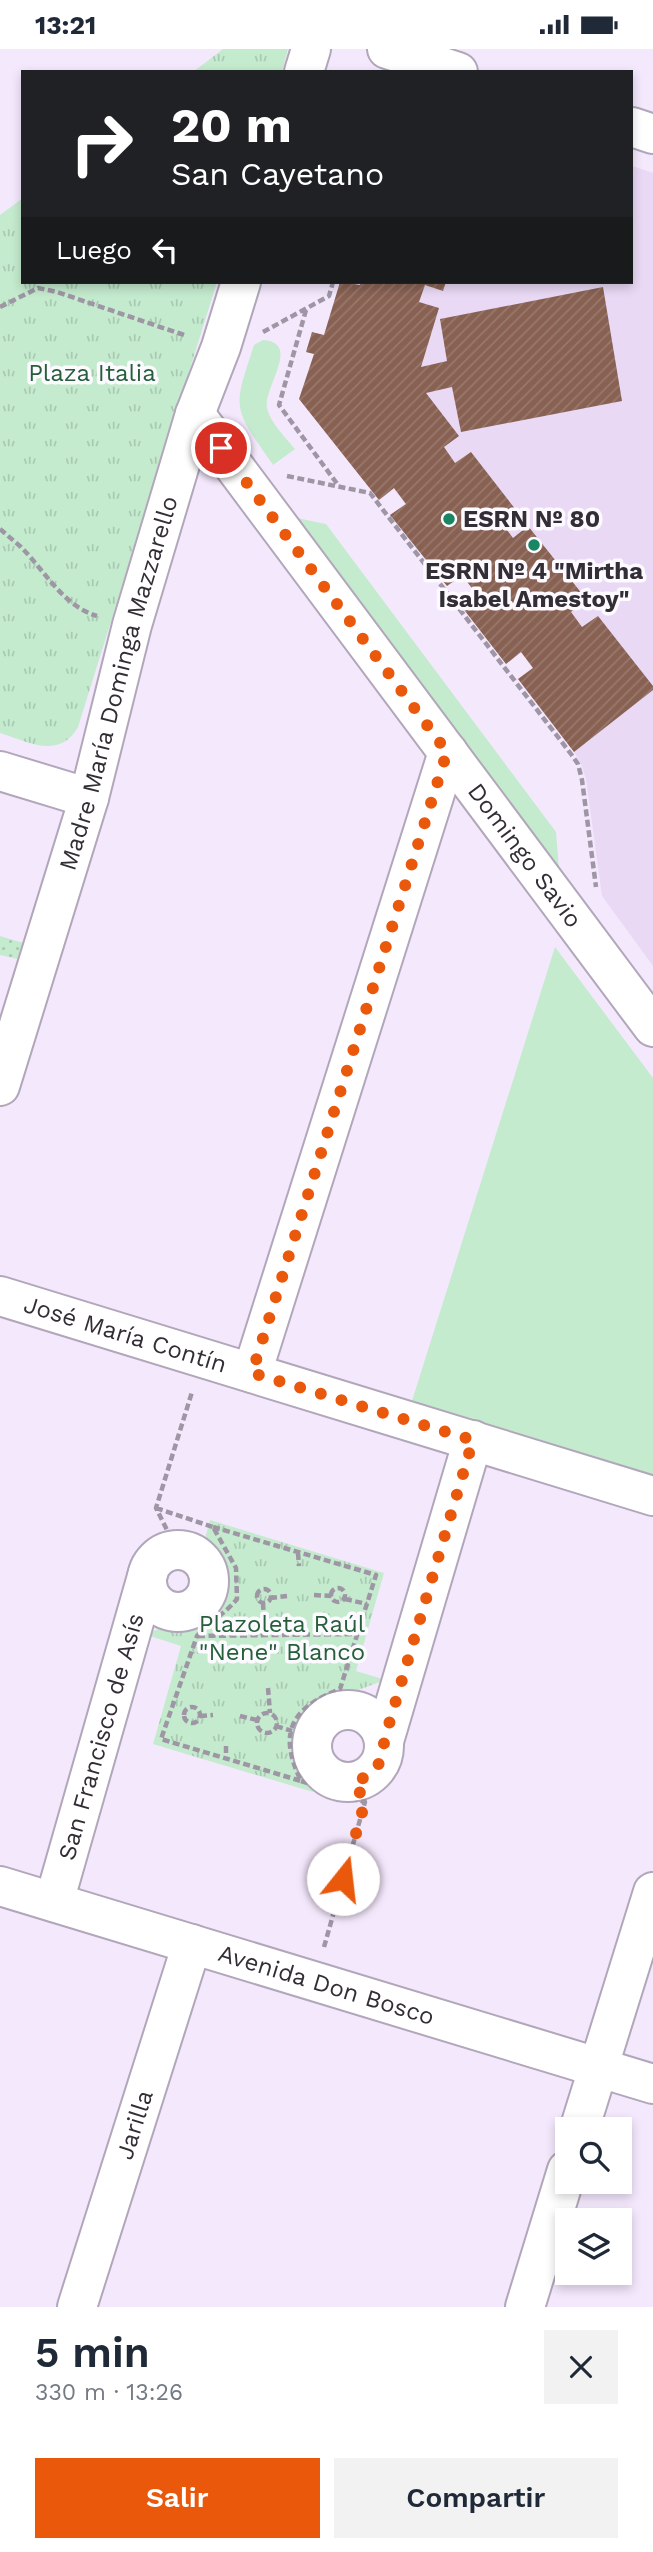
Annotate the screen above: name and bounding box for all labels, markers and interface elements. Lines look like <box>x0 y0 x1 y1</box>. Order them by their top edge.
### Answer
text: 13:21 <box>35 10 96 40</box>
text: 20 m <box>171 96 292 154</box>
icon: right <box>56 98 147 189</box>
text: San Cayetano <box>171 155 384 193</box>
icon: left <box>146 231 184 269</box>
text: Luego <box>56 235 132 265</box>
park label: Plaza Italia <box>28 359 156 387</box>
pin <box>191 418 251 478</box>
icon: arrive <box>202 429 240 467</box>
street label: Madre María Dominga Mazzarello <box>53 493 184 874</box>
place label: ESRN Nº 80 <box>463 505 600 533</box>
marker: ESRN Nº 80 <box>441 511 457 527</box>
marker: ESRN Nº 4 "Mirtha Isabel Amestoy" <box>526 537 542 553</box>
place label: ESRN Nº 4 "Mirtha Isabel Amestoy" <box>425 557 643 613</box>
street label: Domingo Savio <box>462 778 588 933</box>
street label: José María Contín <box>20 1290 230 1379</box>
street label: San Francisco de Asís <box>53 1610 150 1863</box>
park label: Plazoleta Raúl "Nene" Blanco <box>199 1610 366 1666</box>
position arrow <box>306 1842 380 1916</box>
street label: Avenida Don Bosco <box>215 1939 438 2031</box>
street label: Jarilla <box>111 2087 159 2163</box>
map controls <box>555 2117 632 2285</box>
button: search <box>555 2117 632 2194</box>
button: layers <box>555 2208 632 2285</box>
text: 5 min <box>35 2328 150 2377</box>
button: close <box>544 2330 618 2404</box>
text: 330 m · 13:26 <box>35 2379 183 2406</box>
button: Salir <box>35 2458 320 2538</box>
button: Compartir <box>334 2458 618 2538</box>

